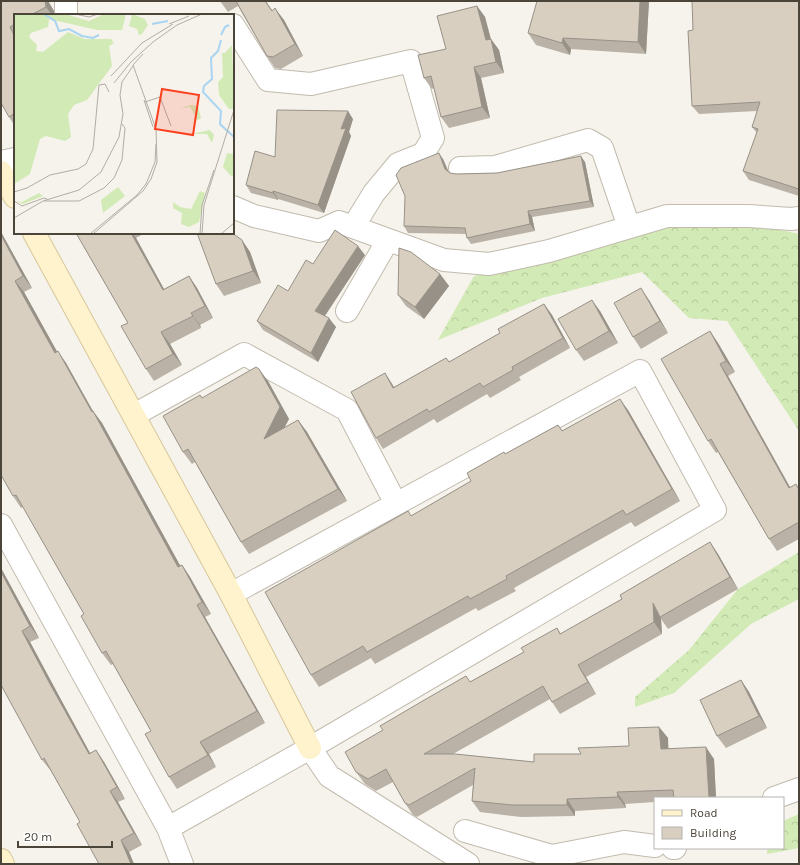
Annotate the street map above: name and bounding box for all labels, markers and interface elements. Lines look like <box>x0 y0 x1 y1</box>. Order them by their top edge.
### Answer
inset map <box>14 14 234 234</box>
legend <box>654 797 784 849</box>
text: Road <box>690 806 718 820</box>
scale bar <box>18 823 112 849</box>
text: Building <box>690 826 737 840</box>
text: 20 m <box>24 830 52 844</box>

